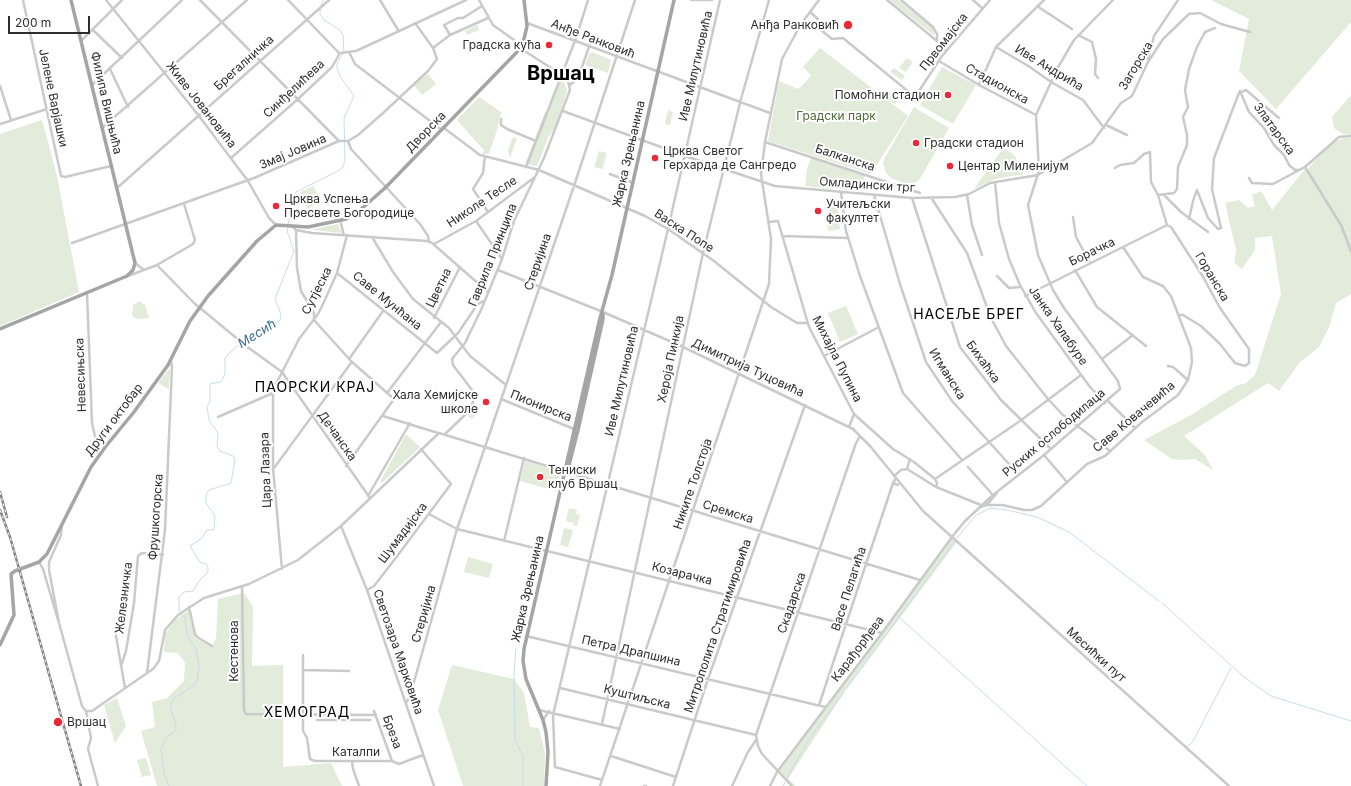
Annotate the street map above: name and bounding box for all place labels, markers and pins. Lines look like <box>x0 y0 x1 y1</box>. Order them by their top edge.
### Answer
place label: Анђа Ранковић <box>751 18 839 32</box>
marker: Анђа Ранковић <box>842 19 854 31</box>
place label: Градска кућа <box>462 38 541 52</box>
marker: Градска кућа <box>544 40 554 50</box>
place label: Помоћни стадион <box>835 88 940 102</box>
marker: Помоћни стадион <box>943 90 953 100</box>
place label: Градски стадион <box>924 136 1024 150</box>
marker: Градски стадион <box>911 138 921 148</box>
place label: Црква Светог Герхарда де Сангредо <box>663 144 796 172</box>
marker: Црква Светог Герхарда де Сангредо <box>650 153 660 163</box>
place label: Центар Миленијум <box>958 159 1069 173</box>
marker: Центар Миленијум <box>945 161 955 171</box>
place label: Црква Успења Пресвете Богородице <box>284 192 414 220</box>
place label: Учитељски факултет <box>826 197 891 225</box>
marker: Црква Успења Пресвете Богородице <box>271 201 281 211</box>
marker: Учитељски факултет <box>813 206 823 216</box>
place label: Хала Хемијске школе <box>393 388 478 416</box>
marker: Хала Хемијске школе <box>481 397 491 407</box>
place label: Тениски клуб Вршац <box>548 463 617 491</box>
marker: Тениски клуб Вршац <box>535 472 545 482</box>
place label: Вршац <box>67 715 106 729</box>
marker: Вршац <box>52 716 64 728</box>

